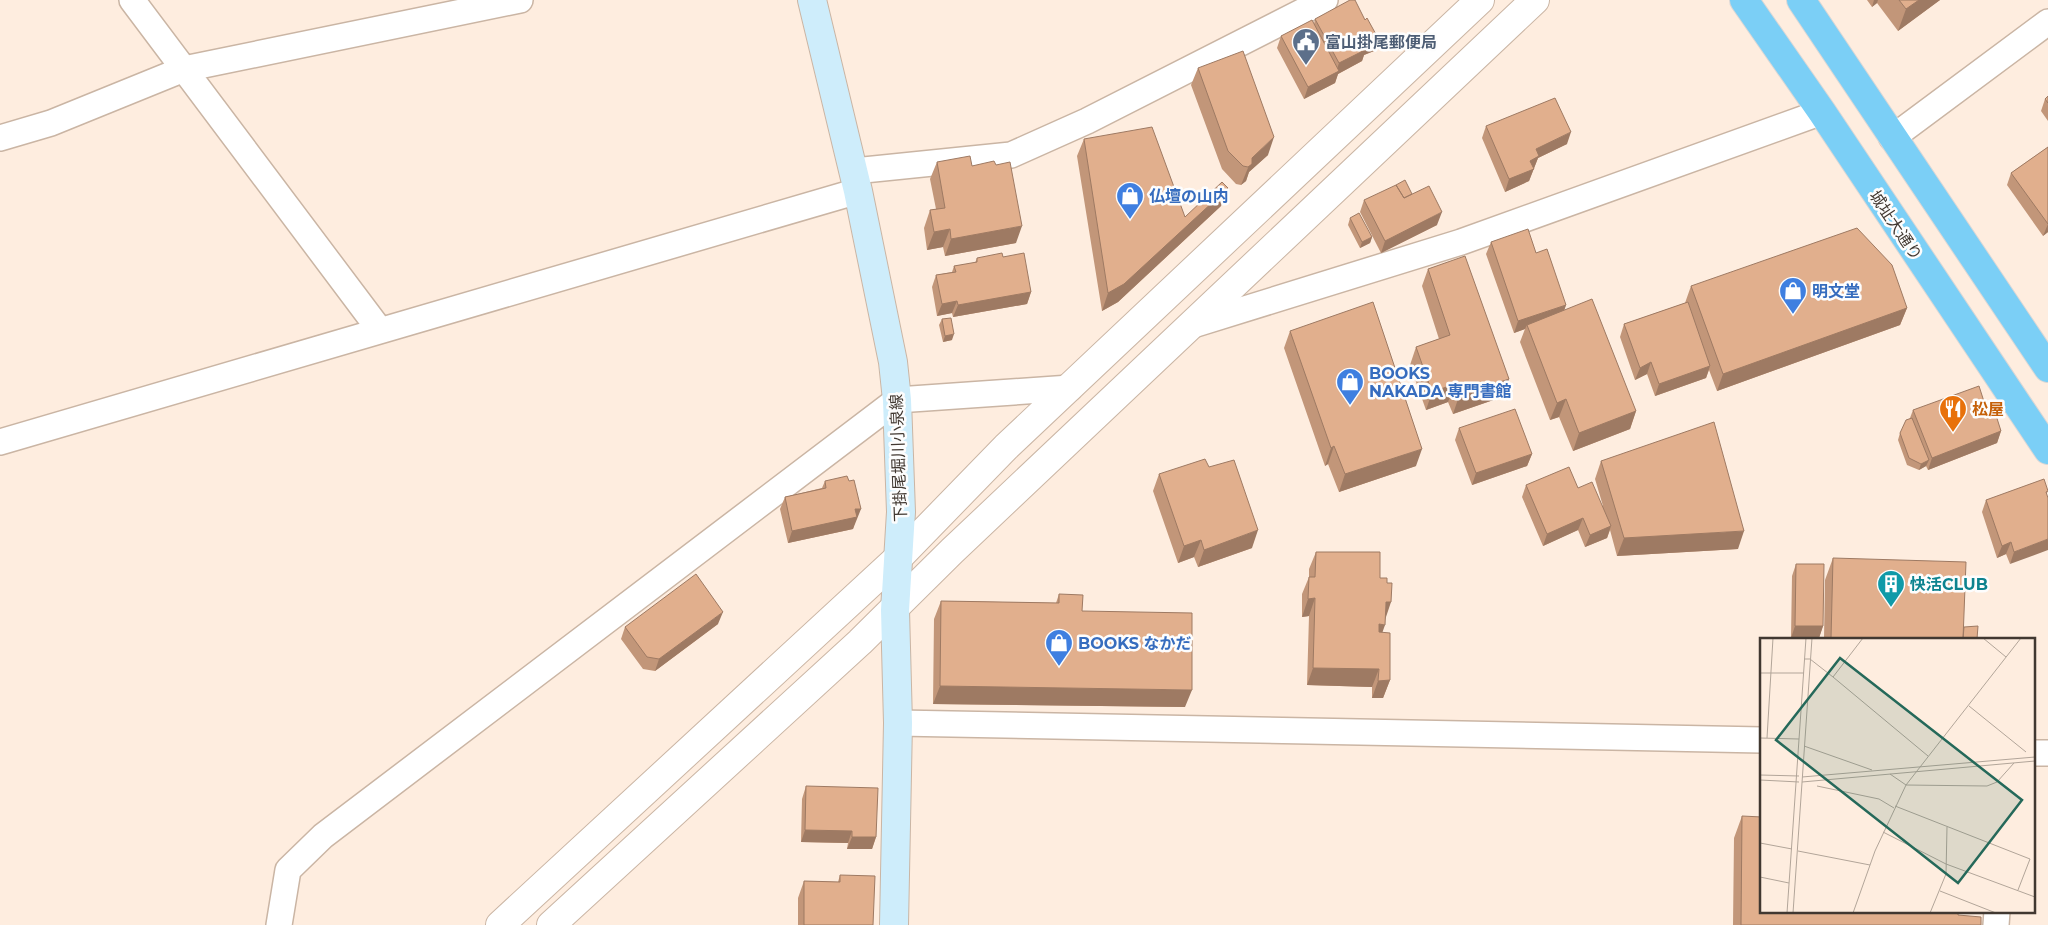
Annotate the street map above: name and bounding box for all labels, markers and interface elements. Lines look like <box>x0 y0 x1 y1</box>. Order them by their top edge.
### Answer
public building icon: 富山掛尾郵便局 <box>1291 27 1321 66</box>
place label: 富山掛尾郵便局 <box>1325 33 1437 52</box>
shop icon: 仏壇の山内 <box>1115 181 1145 220</box>
place label: 仏壇の山内 <box>1149 187 1229 206</box>
street label: 城址大通り <box>1865 187 1926 264</box>
shop icon: 明文堂 <box>1778 276 1808 315</box>
place label: 明文堂 <box>1812 282 1860 301</box>
place label: BOOKS NAKADA 専門書館 <box>1369 364 1512 401</box>
shop icon: BOOKS NAKADA 専門書館 <box>1335 367 1365 406</box>
street label: 下掛尾堀川小泉線 <box>887 394 910 522</box>
restaurant icon: 松屋 <box>1938 394 1968 433</box>
place label: 松屋 <box>1972 400 2004 419</box>
building icon: 快活CLUB <box>1876 569 1906 608</box>
place label: 快活CLUB <box>1910 575 1988 594</box>
shop icon: BOOKS なかだ <box>1044 628 1074 667</box>
place label: BOOKS なかだ <box>1078 634 1192 653</box>
inset map <box>1760 638 2036 912</box>

